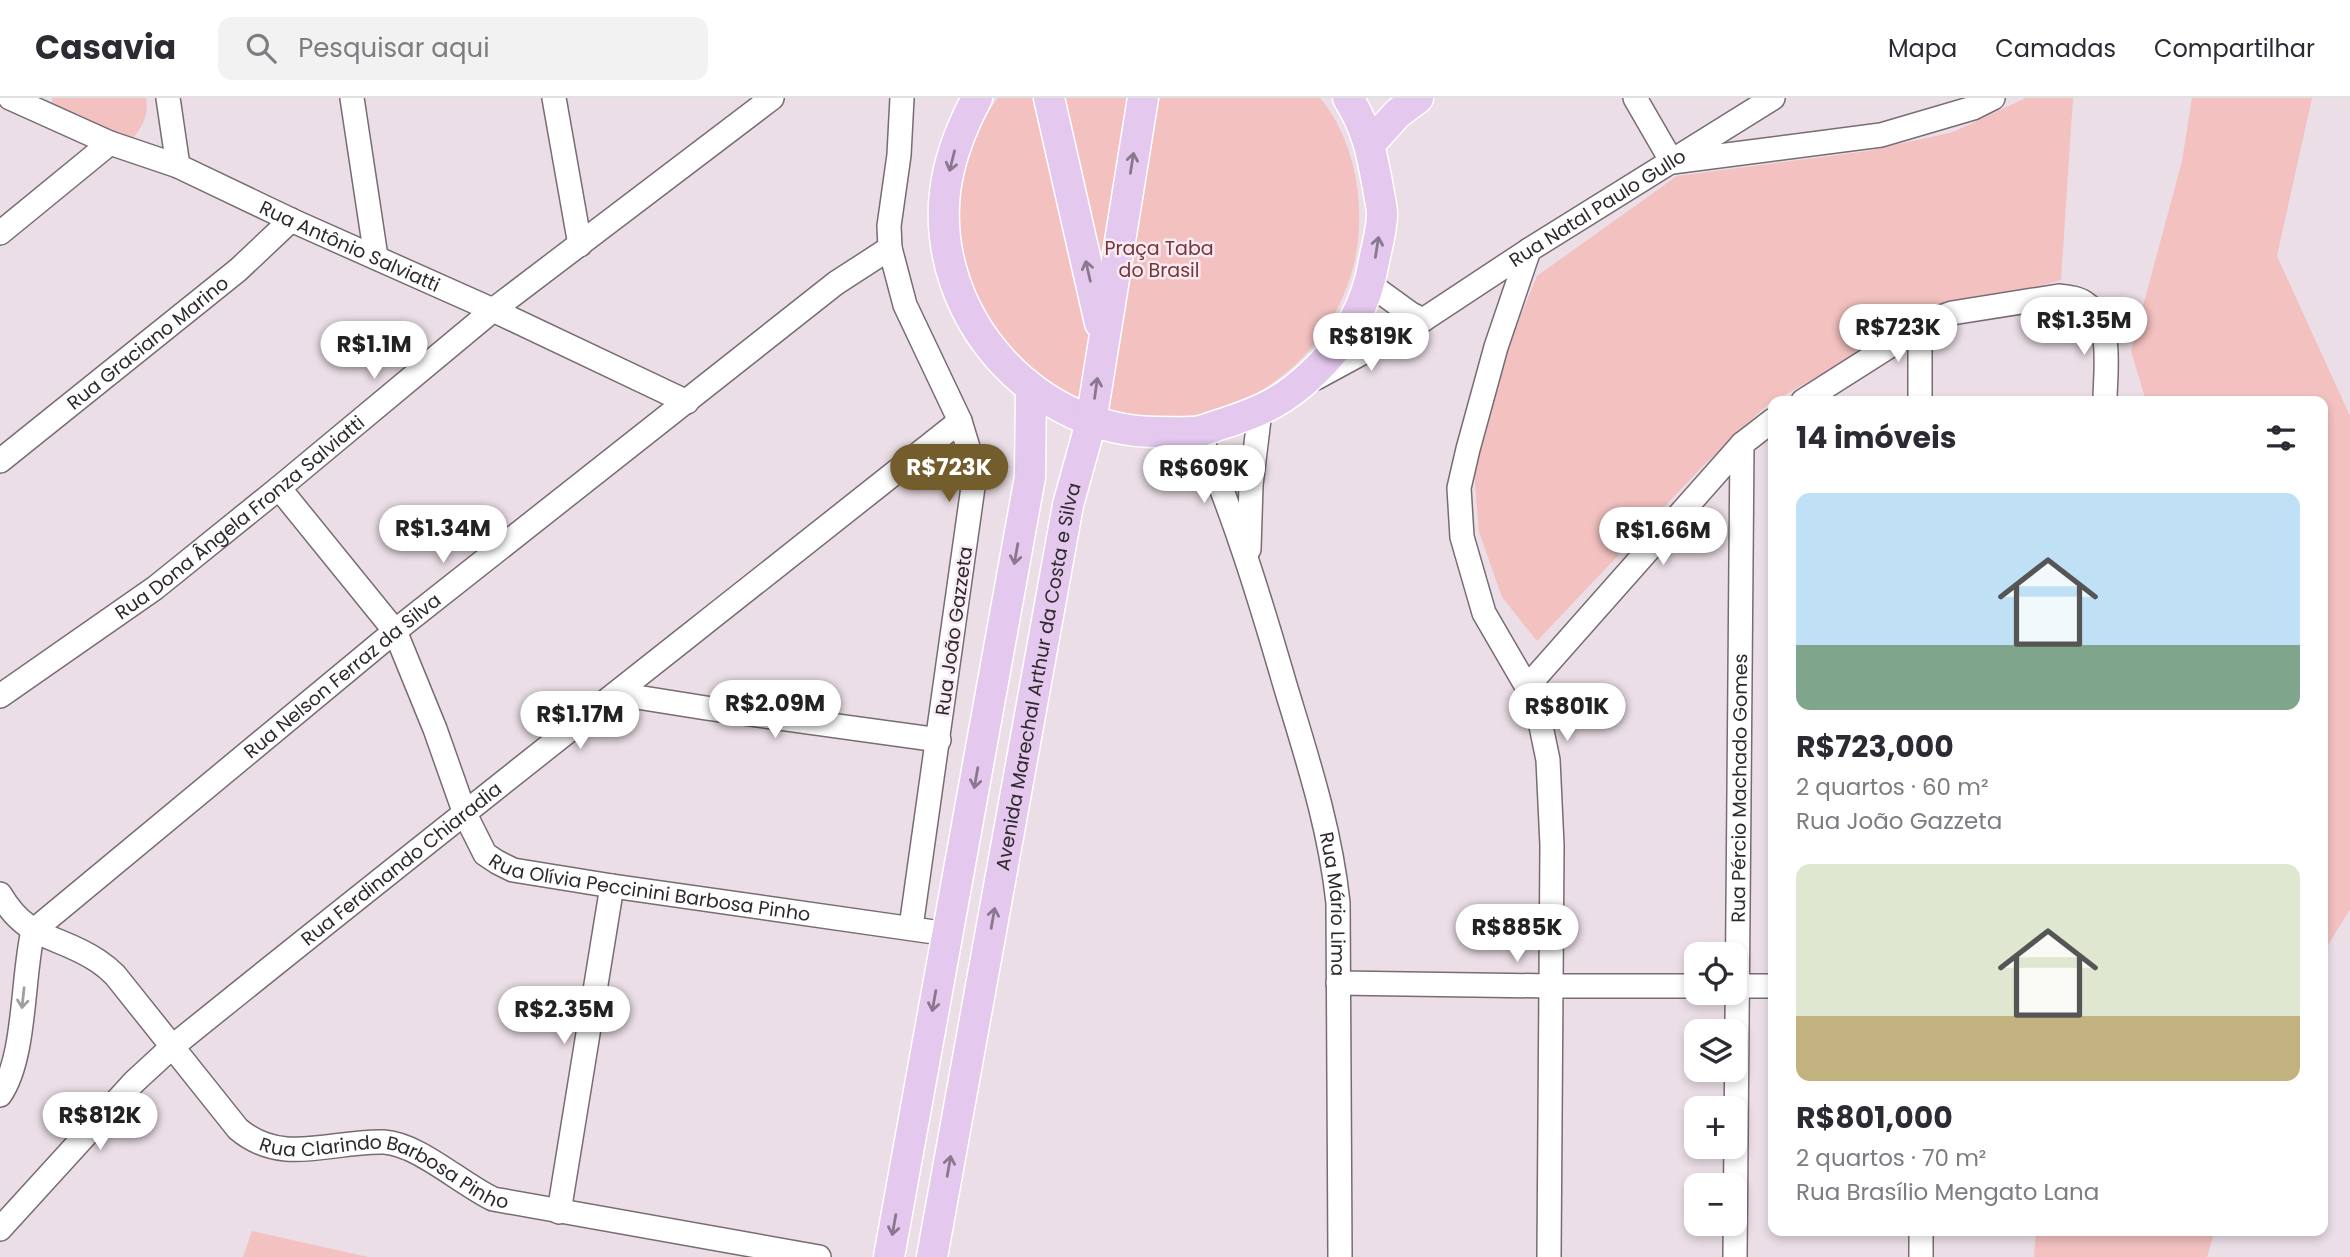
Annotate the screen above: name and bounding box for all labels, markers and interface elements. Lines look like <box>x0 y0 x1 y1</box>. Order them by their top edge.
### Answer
search box <box>218 17 708 80</box>
text: Casavia <box>35 24 176 71</box>
icon: search <box>242 29 280 67</box>
text: Pesquisar aqui <box>298 30 490 66</box>
text: Mapa <box>1888 32 1957 65</box>
text: Camadas <box>1995 32 2116 65</box>
text: Compartilhar <box>2154 32 2315 65</box>
street label: Rua Natal Paulo Gullo <box>1503 142 1691 273</box>
one-way arrow <box>944 149 958 172</box>
one-way arrow <box>1126 152 1139 175</box>
street label: Rua Antônio Salviatti <box>255 193 444 298</box>
park label: Praça Taba do Brasil <box>1104 235 1214 284</box>
one-way arrow <box>1371 236 1384 259</box>
one-way arrow <box>1081 260 1094 283</box>
street label: Rua Graciano Marino <box>61 270 234 416</box>
pin: R$1.35M <box>2019 298 2149 357</box>
pin: R$723K <box>1841 304 1955 364</box>
text: R$1.35M <box>2036 304 2132 336</box>
text: R$723K <box>1855 311 1941 343</box>
pin: R$819K <box>1314 314 1428 373</box>
text: R$819K <box>1329 320 1413 352</box>
pin: R$1.1M <box>317 322 431 381</box>
text: R$1.1M <box>336 328 412 360</box>
one-way arrow <box>1089 377 1102 400</box>
street label: Rua Dona Ângela Fronza Salviatti <box>109 409 370 626</box>
text: 14 imóveis <box>1796 416 1957 459</box>
icon: filters <box>2262 419 2300 457</box>
pin: R$723K <box>892 444 1006 504</box>
pin: R$609K <box>1147 446 1261 505</box>
text: R$723K <box>906 451 992 483</box>
text: R$609K <box>1159 452 1249 484</box>
street label: Avenida Marechal Arthur da Costa e Silva <box>989 479 1087 873</box>
pin: R$1.34M <box>378 505 508 565</box>
pin: R$1.66M <box>1598 508 1728 567</box>
text: R$1.34M <box>395 512 491 544</box>
text: R$1.66M <box>1615 514 1711 546</box>
icon: home <box>1985 539 2111 665</box>
one-way arrow <box>1009 542 1022 565</box>
street label: Rua João Gazzeta <box>929 545 979 717</box>
street label: Rua Nelson Ferraz da Silva <box>238 586 446 765</box>
street label: Rua Pércio Machado Gomes <box>1724 653 1754 923</box>
pin: R$2.09M <box>710 680 840 740</box>
pin: R$801K <box>1510 684 1624 743</box>
text: R$2.09M <box>725 687 825 719</box>
text: R$801K <box>1525 690 1609 722</box>
pin: R$1.17M <box>515 692 645 751</box>
text: R$1.17M <box>536 698 624 730</box>
text: R$723,000 <box>1796 725 1954 768</box>
one-way arrow <box>969 766 982 789</box>
text: 2 quartos · 60 m² <box>1796 771 1989 803</box>
street label: Rua Ferdinando Chiaradia <box>295 775 507 952</box>
text: Rua João Gazzeta <box>1796 805 2002 837</box>
street label: Rua Mário Lima <box>1313 829 1352 976</box>
street label: Rua Olívia Peccinini Barbosa Pinho <box>484 847 812 928</box>
pin: R$885K <box>1460 904 1574 964</box>
one-way arrow <box>987 907 1000 930</box>
icon: home <box>1985 910 2111 1036</box>
text: R$885K <box>1472 911 1562 943</box>
map controls <box>1684 942 1747 1236</box>
button: locate <box>1684 942 1747 1005</box>
pin: R$2.35M <box>499 986 629 1046</box>
one-way arrow <box>16 987 29 1009</box>
one-way arrow <box>927 990 940 1012</box>
text: R$2.35M <box>514 993 614 1025</box>
button: layers <box>1684 1019 1747 1082</box>
pin: R$812K <box>43 1093 157 1152</box>
button: + <box>1684 1096 1747 1159</box>
text: R$801,000 <box>1796 1096 1953 1139</box>
text: R$812K <box>59 1099 141 1131</box>
street label: Rua Clarindo Barbosa Pinho <box>256 1128 511 1215</box>
text: 2 quartos · 70 m² <box>1796 1142 1986 1174</box>
one-way arrow <box>942 1155 956 1178</box>
button: − <box>1684 1173 1747 1236</box>
text: Rua Brasílio Mengato Lana <box>1796 1176 2099 1208</box>
one-way arrow <box>887 1213 900 1236</box>

